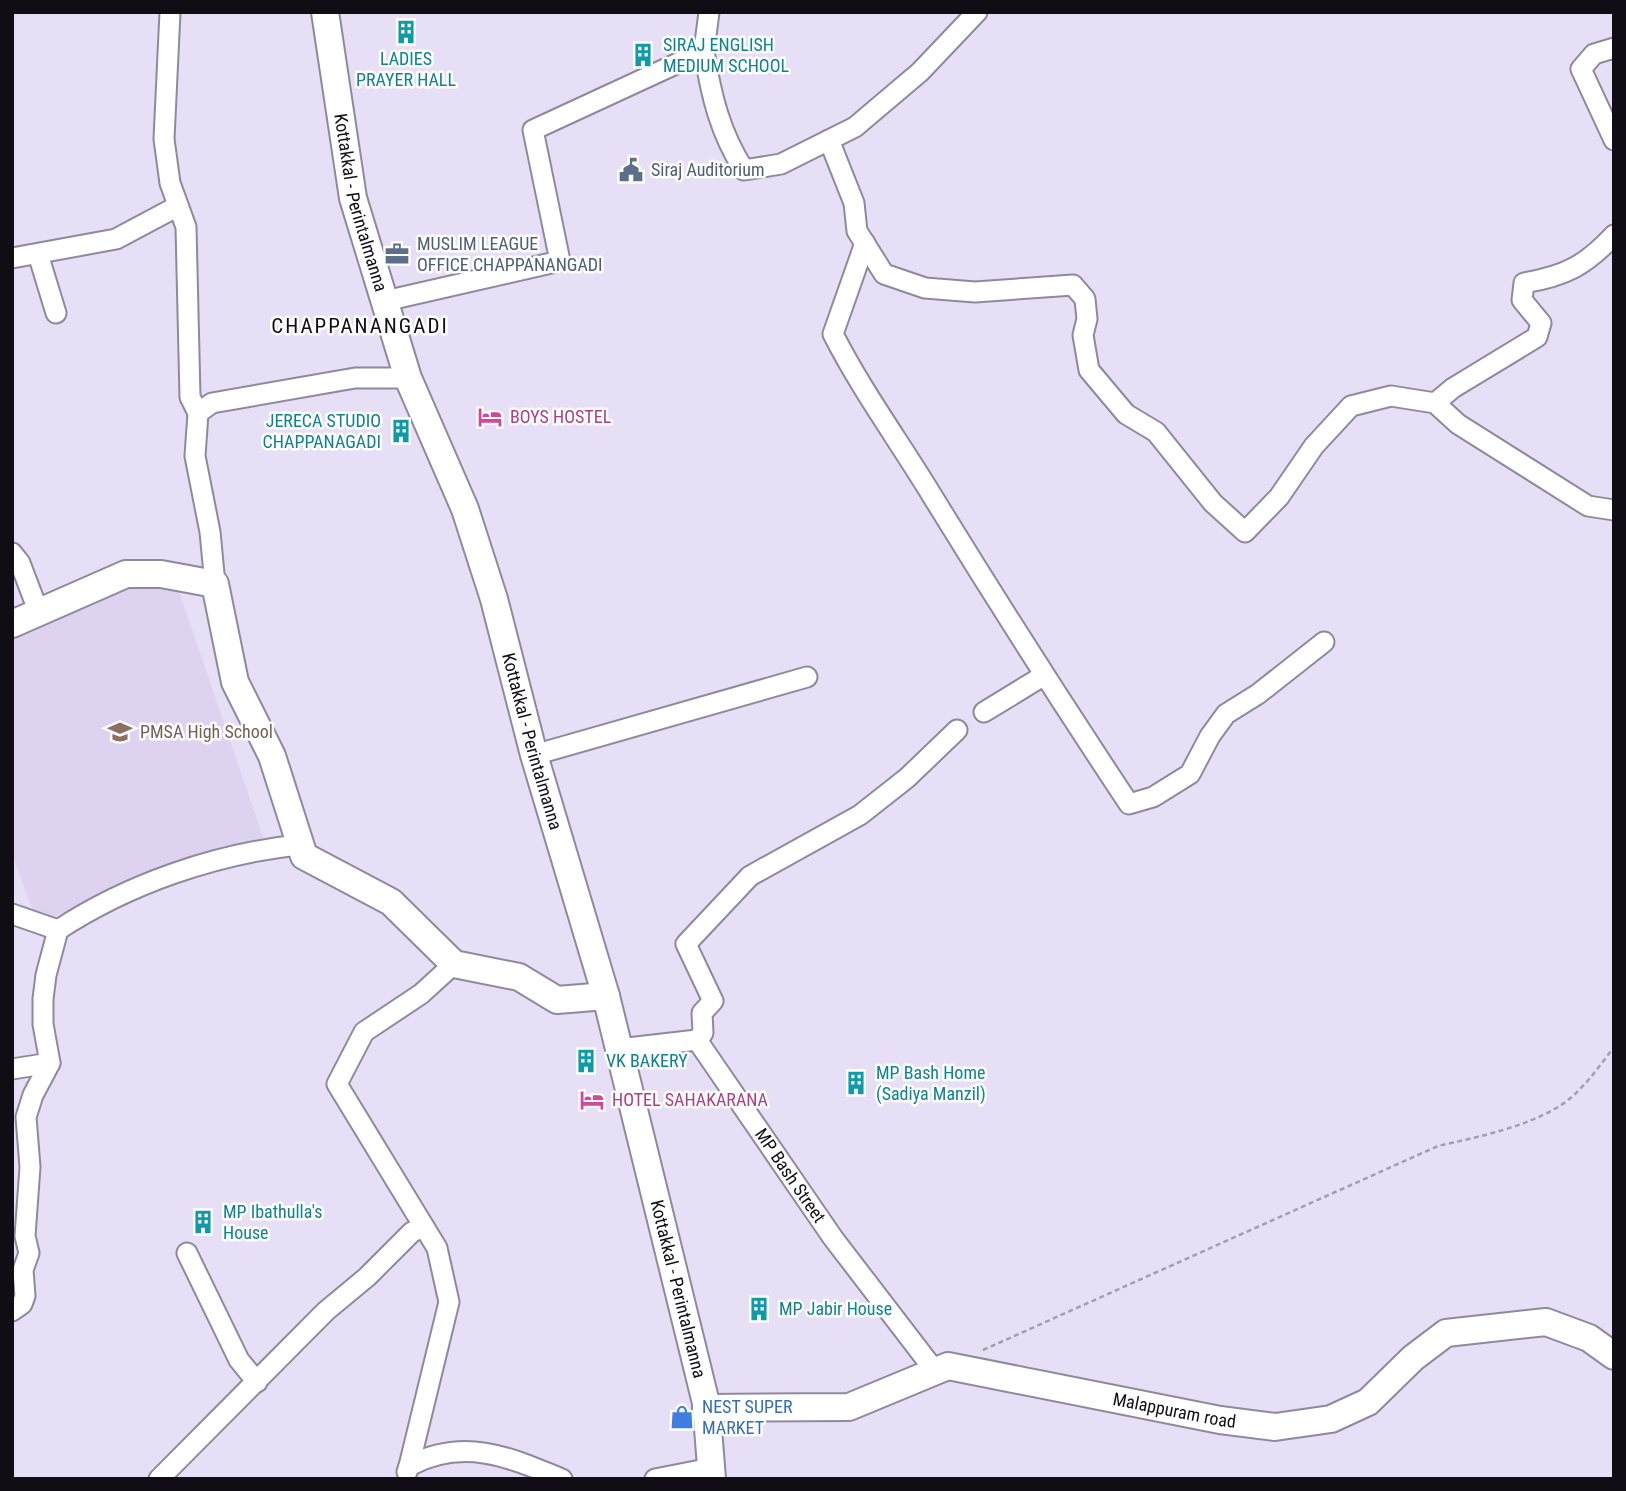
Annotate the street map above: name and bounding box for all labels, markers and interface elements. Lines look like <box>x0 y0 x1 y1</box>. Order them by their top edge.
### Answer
building icon: LADIES PRAYER HALL <box>392 18 420 46</box>
place label: SIRAJ ENGLISH MEDIUM SCHOOL <box>663 34 789 76</box>
building icon: SIRAJ ENGLISH MEDIUM SCHOOL <box>629 41 657 69</box>
place label: LADIES PRAYER HALL <box>356 48 456 90</box>
street label: Kottakkal - Perintalmanna <box>330 112 392 294</box>
public building icon: Siraj Auditorium <box>617 156 645 184</box>
place label: Siraj Auditorium <box>651 159 764 180</box>
place label: MUSLIM LEAGUE OFFICE CHAPPANANGADI <box>417 233 603 275</box>
office icon: MUSLIM LEAGUE OFFICE CHAPPANANGADI <box>383 240 411 268</box>
district label: CHAPPANANGADI <box>271 314 449 338</box>
hotel icon: BOYS HOSTEL <box>476 403 504 431</box>
place label: BOYS HOSTEL <box>510 406 612 427</box>
place label: JERECA STUDIO CHAPPANAGADI <box>263 410 381 452</box>
building icon: JERECA STUDIO CHAPPANAGADI <box>387 417 415 445</box>
street label: Kottakkal - Perintalmanna <box>498 650 567 832</box>
school or university icon: PMSA High School <box>106 718 134 746</box>
place label: PMSA High School <box>140 721 273 742</box>
building icon: VK BAKERY <box>572 1047 600 1075</box>
place label: VK BAKERY <box>606 1050 688 1071</box>
place label: MP Bash Home (Sadiya Manzil) <box>876 1062 986 1105</box>
building icon: MP Bash Home (Sadiya Manzil) <box>842 1069 870 1097</box>
hotel icon: HOTEL SAHAKARANA <box>578 1086 606 1114</box>
place label: HOTEL SAHAKARANA <box>612 1089 769 1110</box>
street label: MP Bash Street <box>751 1124 830 1226</box>
street label: Kottakkal - Perintalmanna <box>646 1198 710 1380</box>
place label: MP Ibathulla's House <box>223 1201 322 1243</box>
building icon: MP Ibathulla's House <box>189 1208 217 1236</box>
building icon: MP Jabir House <box>745 1295 773 1323</box>
place label: MP Jabir House <box>779 1298 892 1319</box>
street label: Malappuram road <box>1111 1388 1237 1432</box>
place label: NEST SUPER MARKET <box>702 1396 793 1438</box>
shop icon: NEST SUPER MARKET <box>668 1403 696 1431</box>

